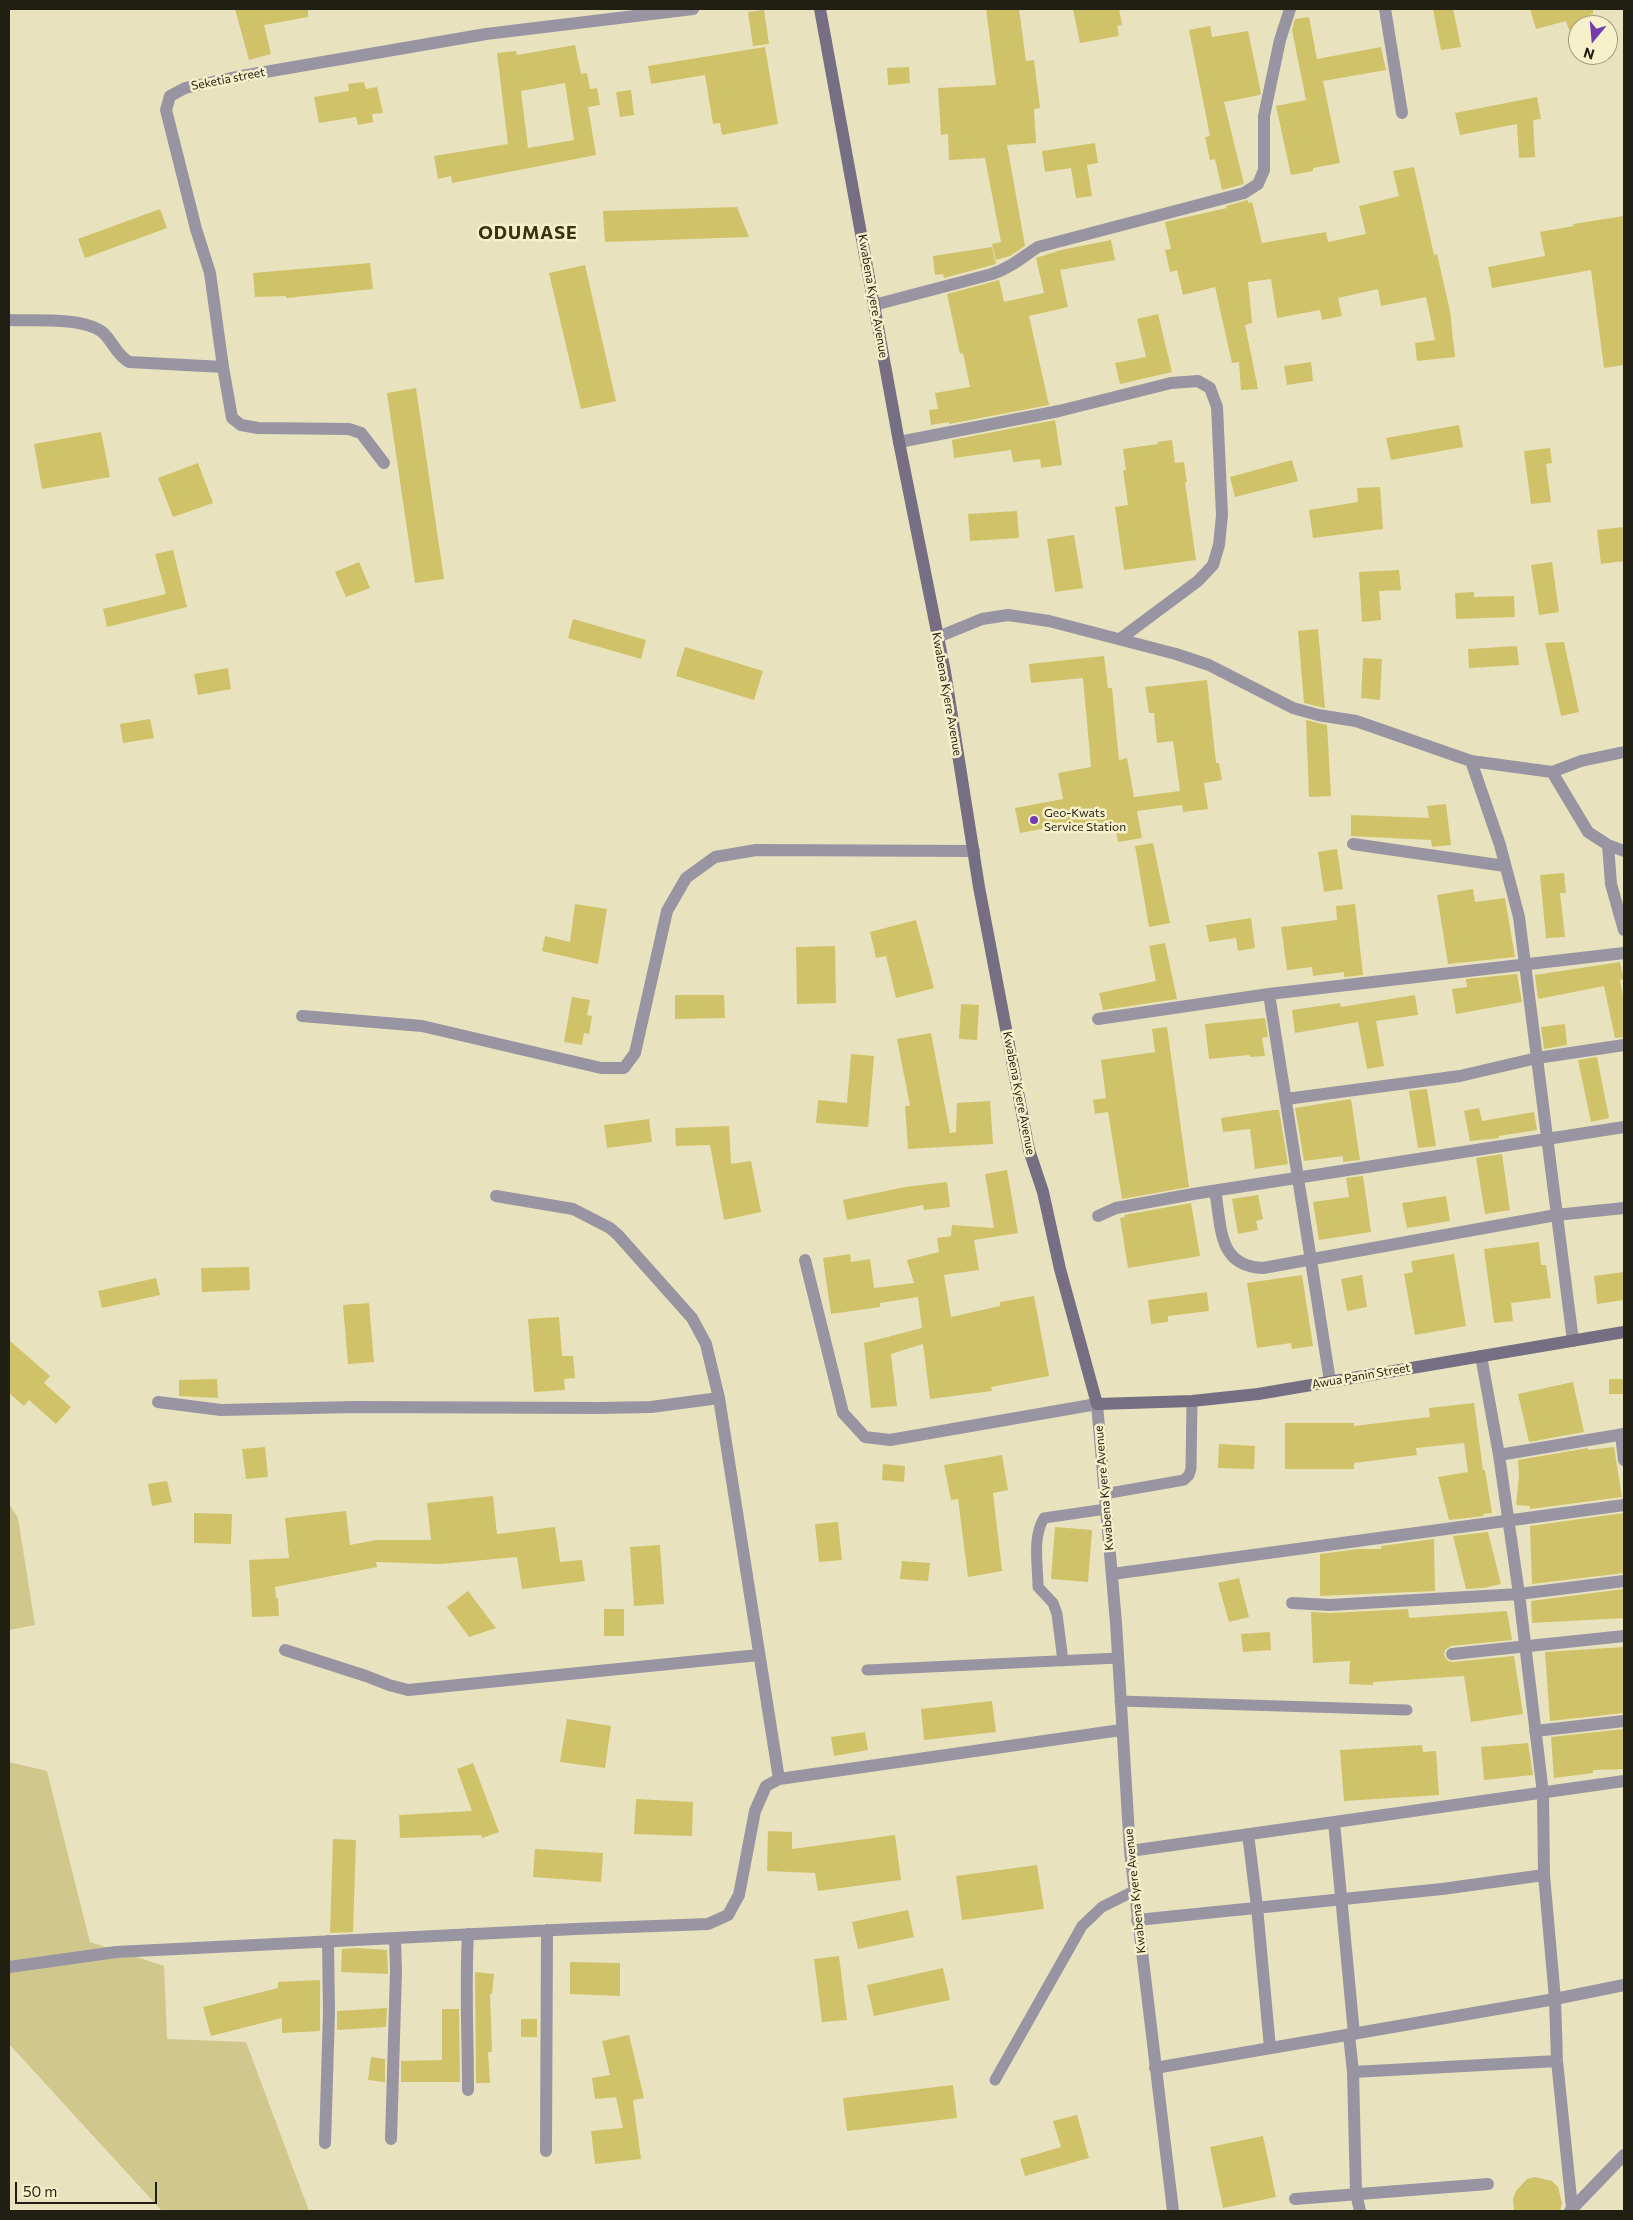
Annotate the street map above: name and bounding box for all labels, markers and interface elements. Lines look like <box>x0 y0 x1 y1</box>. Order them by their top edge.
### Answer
north arrow <box>1568 15 1618 65</box>
text: N <box>1581 44 1596 64</box>
street label: Seketia street <box>190 65 266 93</box>
district label: ODUMASE <box>477 222 579 244</box>
street label: Kwabena Kyere Avenue <box>855 233 891 359</box>
street label: Kwabena Kyere Avenue <box>929 631 965 757</box>
place label: Geo-Kwats Service Station <box>1044 806 1126 834</box>
marker: Geo-Kwats Service Station <box>1028 814 1040 826</box>
street label: Kwabena Kyere Avenue <box>1000 1030 1038 1156</box>
street label: Awua Panin Street <box>1311 1360 1411 1392</box>
street label: Kwabena Kyere Avenue <box>1091 1425 1117 1551</box>
street label: Kwabena Kyere Avenue <box>1121 1828 1149 1954</box>
scale bar <box>18 2172 160 2204</box>
text: 50 m <box>23 2182 57 2200</box>

